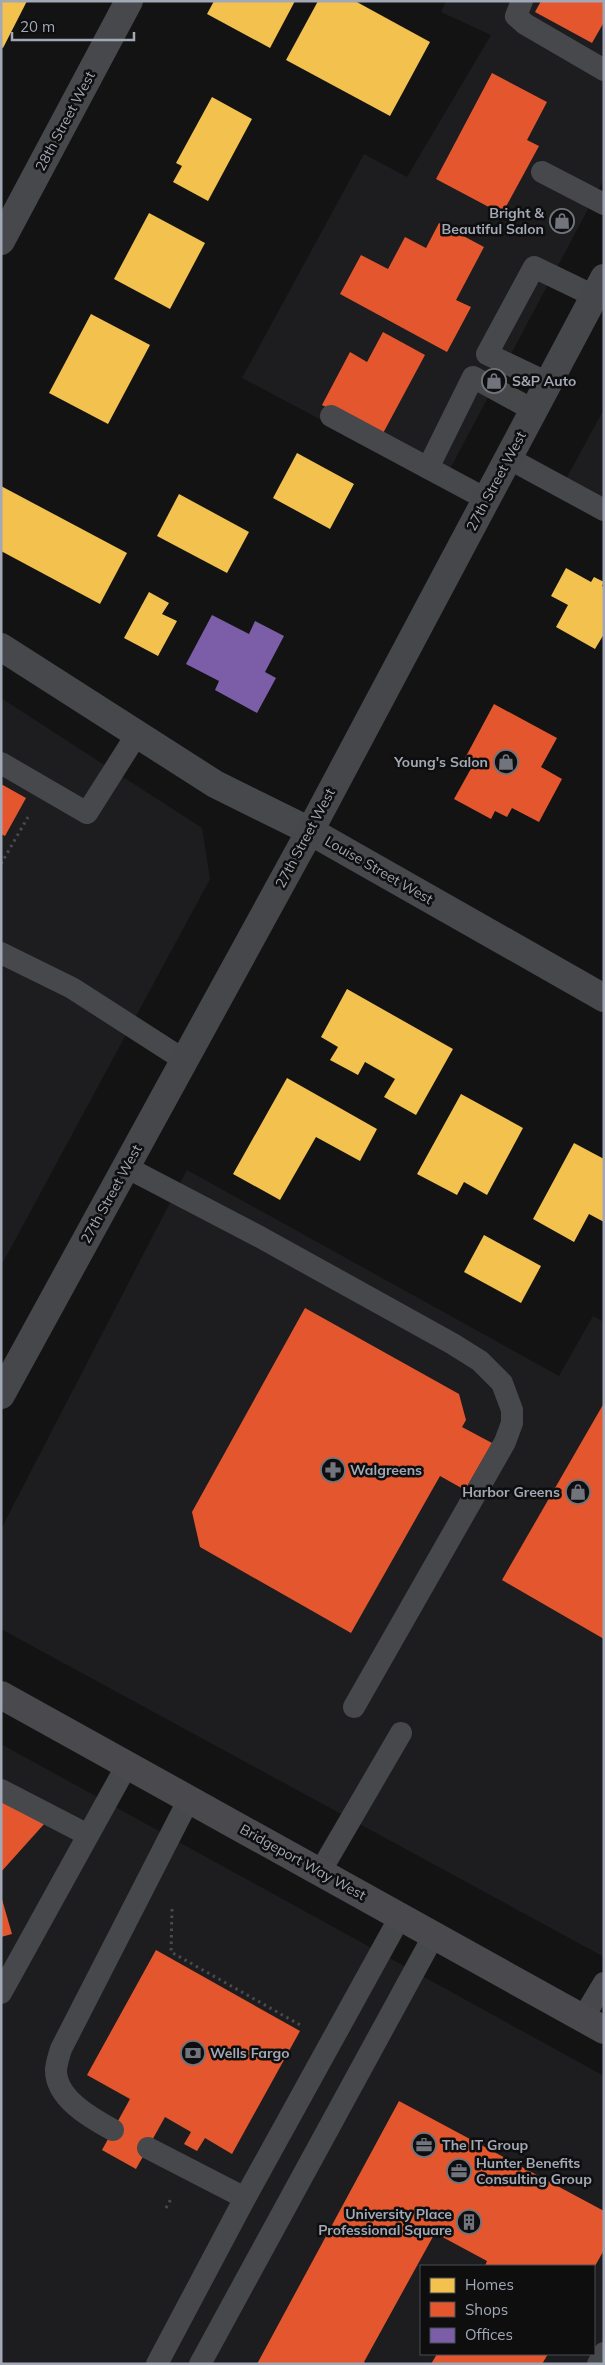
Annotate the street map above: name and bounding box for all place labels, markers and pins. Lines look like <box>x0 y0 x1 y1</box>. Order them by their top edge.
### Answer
place label: Bright & Beautiful Salon <box>442 204 544 238</box>
shop icon: Bright & Beautiful Salon <box>549 208 575 234</box>
shop icon: S&P Auto <box>481 368 507 394</box>
place label: S&P Auto <box>512 372 576 390</box>
shop icon: Young's Salon <box>493 749 519 775</box>
place label: Young's Salon <box>393 753 488 771</box>
pharmacy icon: Walgreens <box>320 1457 346 1483</box>
place label: Walgreens <box>350 1461 422 1479</box>
shop icon: Harbor Greens <box>565 1479 591 1505</box>
place label: Harbor Greens <box>462 1483 560 1501</box>
bank icon: Wells Fargo <box>180 2040 206 2066</box>
place label: Wells Fargo <box>210 2044 289 2062</box>
office icon: The IT Group <box>411 2132 437 2158</box>
place label: The IT Group <box>442 2136 528 2154</box>
place label: Hunter Benefits Consulting Group <box>476 2154 592 2188</box>
office icon: Hunter Benefits Consulting Group <box>446 2158 472 2184</box>
place label: University Place Professional Square <box>318 2205 452 2239</box>
building icon: University Place Professional Square <box>456 2209 482 2235</box>

